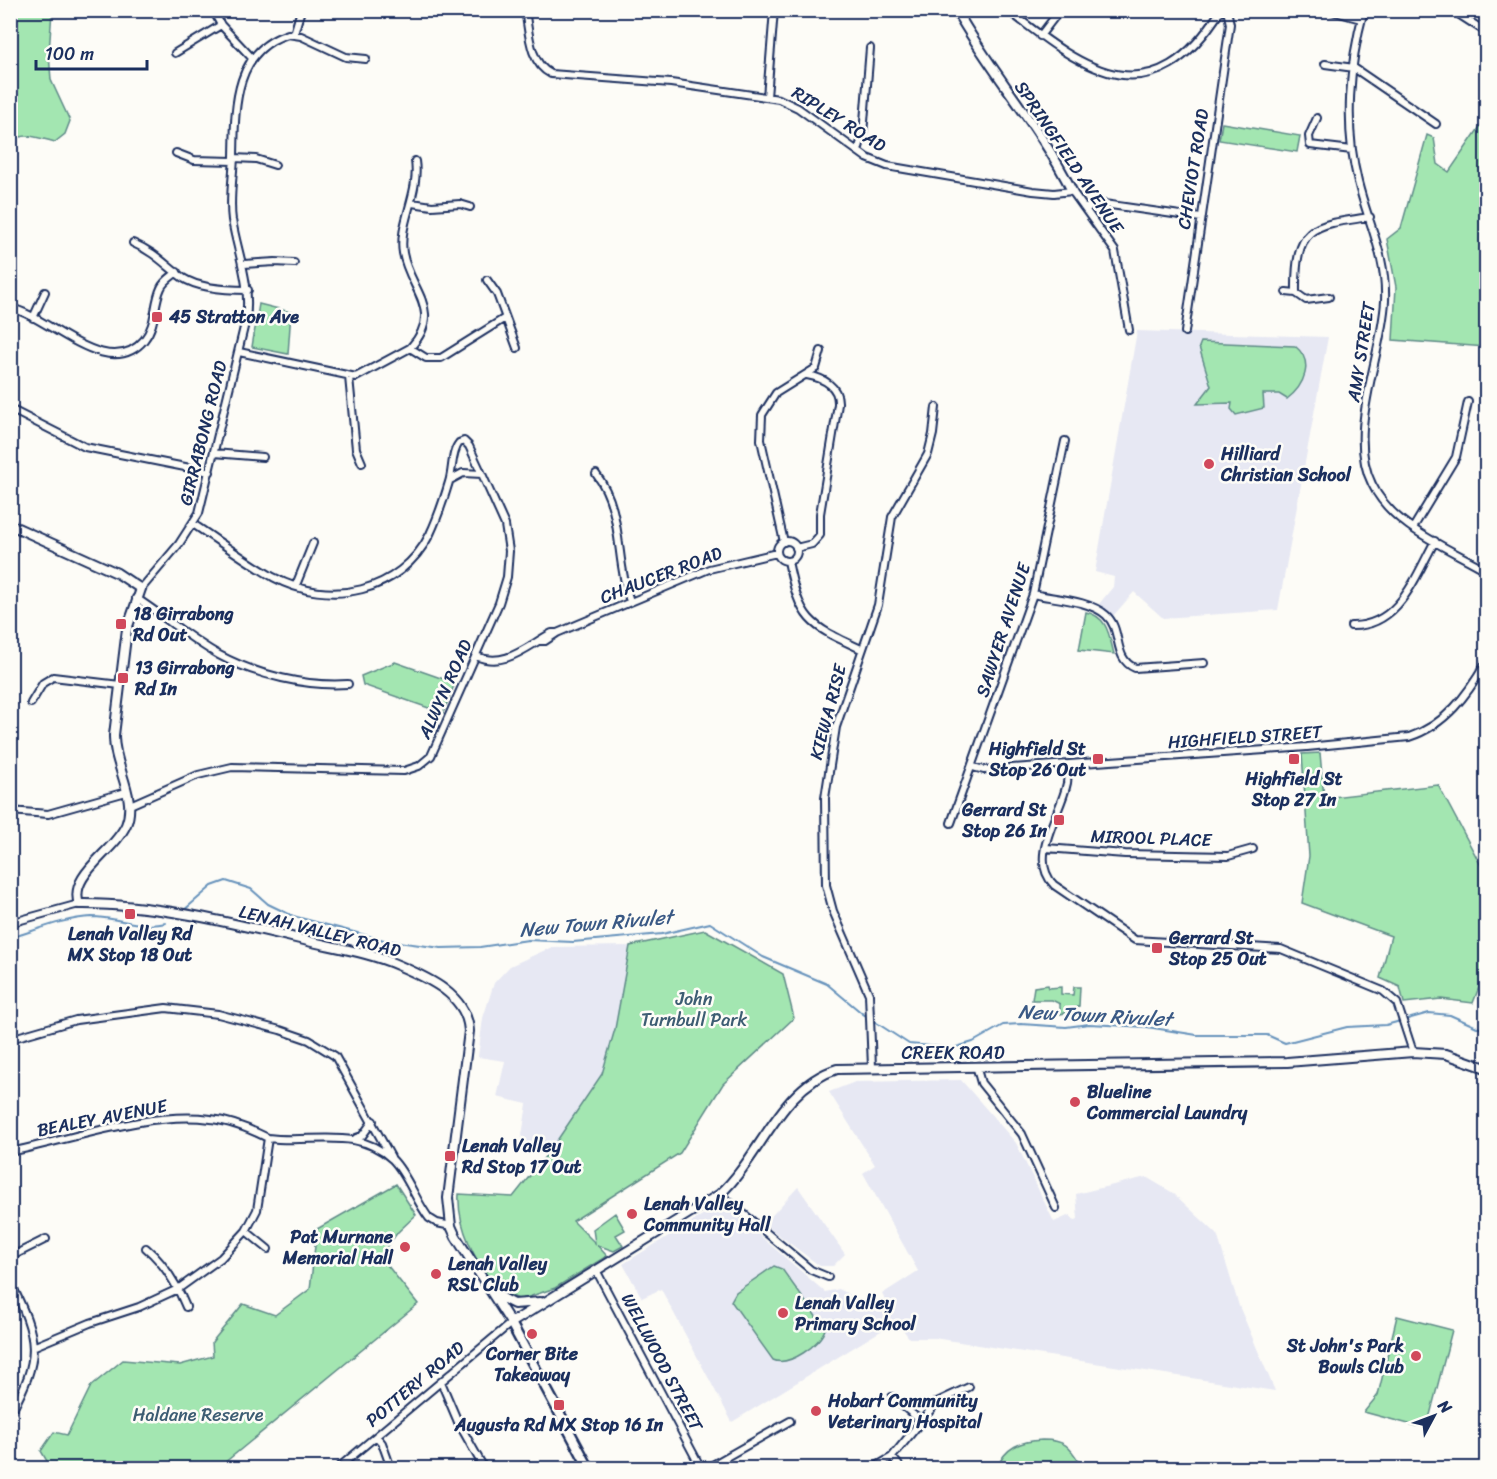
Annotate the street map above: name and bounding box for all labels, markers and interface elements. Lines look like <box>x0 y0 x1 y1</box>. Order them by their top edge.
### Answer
scale bar <box>36 33 147 71</box>
text: 100 m <box>45 38 94 70</box>
street label: SPRINGFIELD AVENUE <box>1006 74 1133 241</box>
street label: RIPLEY ROAD <box>785 77 893 161</box>
street label: CHEVIOT ROAD <box>1168 106 1218 232</box>
street label: AMY STREET <box>1337 299 1385 405</box>
place label: 45 Stratton Ave <box>168 301 299 333</box>
marker: 45 Stratton Ave <box>150 310 164 324</box>
street label: GIRRABONG ROAD <box>170 357 237 509</box>
place label: Hilliard Christian School <box>1220 438 1352 491</box>
marker: Hilliard Christian School <box>1202 457 1216 471</box>
street label: CHAUCER ROAD <box>595 537 727 613</box>
street label: SAWYER AVENUE <box>966 558 1040 701</box>
place label: 18 Girrabong Rd Out <box>132 598 234 651</box>
marker: 18 Girrabong Rd Out <box>114 617 128 631</box>
street label: ALWYN ROAD <box>408 634 481 745</box>
place label: 13 Girrabong Rd In <box>134 652 235 705</box>
street label: KIEWA RISE <box>800 660 856 763</box>
marker: 13 Girrabong Rd In <box>116 671 130 685</box>
street label: HIGHFIELD STREET <box>1167 716 1324 758</box>
place label: Highfield St Stop 26 Out <box>988 733 1086 786</box>
marker: Highfield St Stop 26 Out <box>1091 752 1105 766</box>
marker: Highfield St Stop 27 In <box>1287 752 1301 766</box>
place label: Highfield St Stop 27 In <box>1244 763 1343 816</box>
place label: Gerrard St Stop 26 In <box>961 794 1047 847</box>
marker: Gerrard St Stop 26 In <box>1052 813 1066 827</box>
street label: MIROOL PLACE <box>1090 820 1213 856</box>
street label: LENAH VALLEY ROAD <box>236 895 405 967</box>
water label: New Town Rivulet <box>518 899 677 948</box>
marker: Lenah Valley Rd MX Stop 18 Out <box>123 907 137 921</box>
place label: Lenah Valley Rd MX Stop 18 Out <box>67 918 194 971</box>
place label: Gerrard St Stop 25 Out <box>1168 922 1267 975</box>
marker: Gerrard St Stop 25 Out <box>1150 941 1164 955</box>
park label: John Turnbull Park <box>641 983 748 1036</box>
water label: New Town Rivulet <box>1017 994 1175 1037</box>
street label: CREEK ROAD <box>902 1037 1005 1069</box>
place label: Blueline Commercial Laundry <box>1086 1076 1248 1129</box>
street label: BEALEY AVENUE <box>34 1090 171 1146</box>
marker: Blueline Commercial Laundry <box>1068 1095 1082 1109</box>
place label: Lenah Valley Rd Stop 17 Out <box>461 1130 582 1183</box>
marker: Lenah Valley Rd Stop 17 Out <box>443 1149 457 1163</box>
place label: Lenah Valley Community Hall <box>643 1188 771 1241</box>
marker: Lenah Valley Community Hall <box>625 1207 639 1221</box>
place label: Pat Murnane Memorial Hall <box>282 1221 394 1274</box>
marker: Pat Murnane Memorial Hall <box>398 1240 412 1254</box>
place label: Lenah Valley RSL Club <box>447 1248 548 1301</box>
marker: Lenah Valley RSL Club <box>429 1267 443 1281</box>
street label: WELLWOOD STREET <box>612 1287 712 1438</box>
place label: Lenah Valley Primary School <box>795 1287 917 1340</box>
marker: Lenah Valley Primary School <box>776 1306 790 1320</box>
marker: Corner Bite Takeaway <box>525 1327 539 1341</box>
place label: St John's Park Bowls Club <box>1286 1330 1404 1383</box>
street label: POTTERY ROAD <box>358 1333 472 1435</box>
place label: Corner Bite Takeaway <box>485 1338 579 1391</box>
marker: St John's Park Bowls Club <box>1409 1349 1423 1363</box>
place label: Hobart Community Veterinary Hospital <box>827 1385 983 1438</box>
north arrow <box>1404 1386 1464 1446</box>
text: N <box>1430 1392 1460 1421</box>
marker: Augusta Rd MX Stop 16 In <box>552 1398 566 1412</box>
park label: Haldane Reserve <box>133 1399 264 1431</box>
marker: Hobart Community Veterinary Hospital <box>809 1404 823 1418</box>
place label: Augusta Rd MX Stop 16 In <box>454 1409 664 1441</box>

